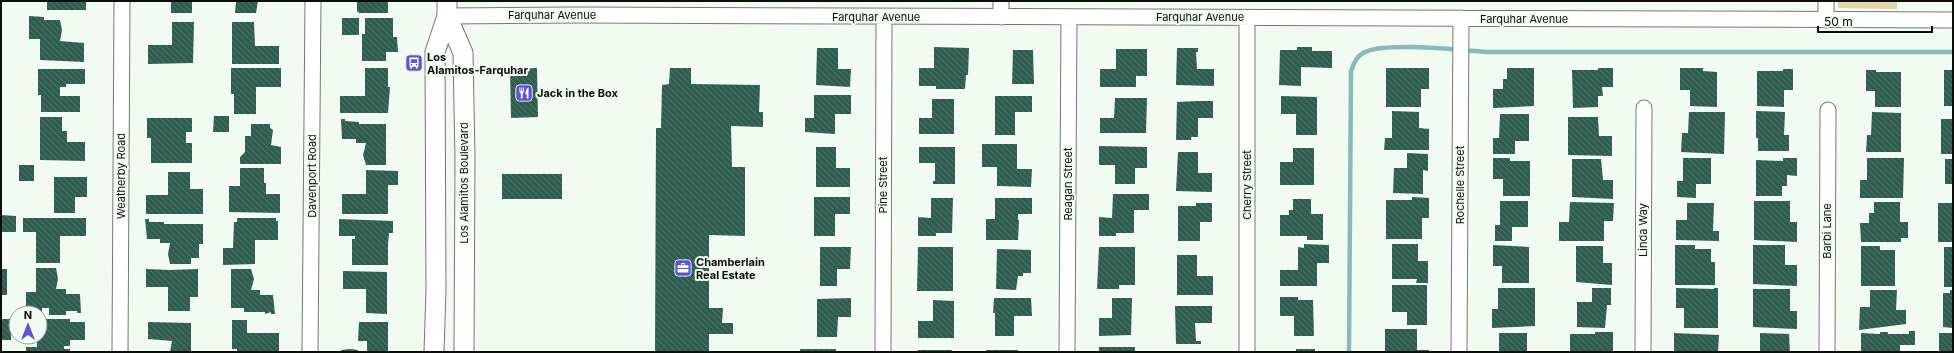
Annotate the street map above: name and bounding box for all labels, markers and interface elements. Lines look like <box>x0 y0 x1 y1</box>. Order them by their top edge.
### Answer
street label: Farquhar Avenue <box>508 8 596 22</box>
scale bar <box>1818 8 1932 34</box>
street label: Farquhar Avenue <box>832 10 920 24</box>
street label: Farquhar Avenue <box>1156 10 1244 24</box>
street label: Farquhar Avenue <box>1480 12 1568 26</box>
text: 50 m <box>1824 14 1853 29</box>
place label: Los Alamitos-Farquhar <box>427 50 528 77</box>
bus stop icon: Los Alamitos-Farquhar <box>404 53 424 73</box>
restaurant icon: Jack in the Box <box>514 83 534 103</box>
place label: Jack in the Box <box>537 86 619 100</box>
street label: Los Alamitos Boulevard <box>457 122 471 244</box>
street label: Weatherby Road <box>114 133 128 219</box>
street label: Davenport Road <box>305 134 319 218</box>
street label: Rochelle Street <box>1453 145 1467 224</box>
street label: Reagan Street <box>1061 147 1075 221</box>
street label: Cherry Street <box>1240 150 1254 220</box>
street label: Pine Street <box>876 156 890 213</box>
street label: Linda Way <box>1636 203 1650 257</box>
street label: Barbi Lane <box>1820 203 1834 259</box>
place label: Chamberlain Real Estate <box>696 255 765 282</box>
office icon: Chamberlain Real Estate <box>673 258 693 278</box>
north arrow <box>8 305 48 345</box>
text: N <box>24 308 32 322</box>

